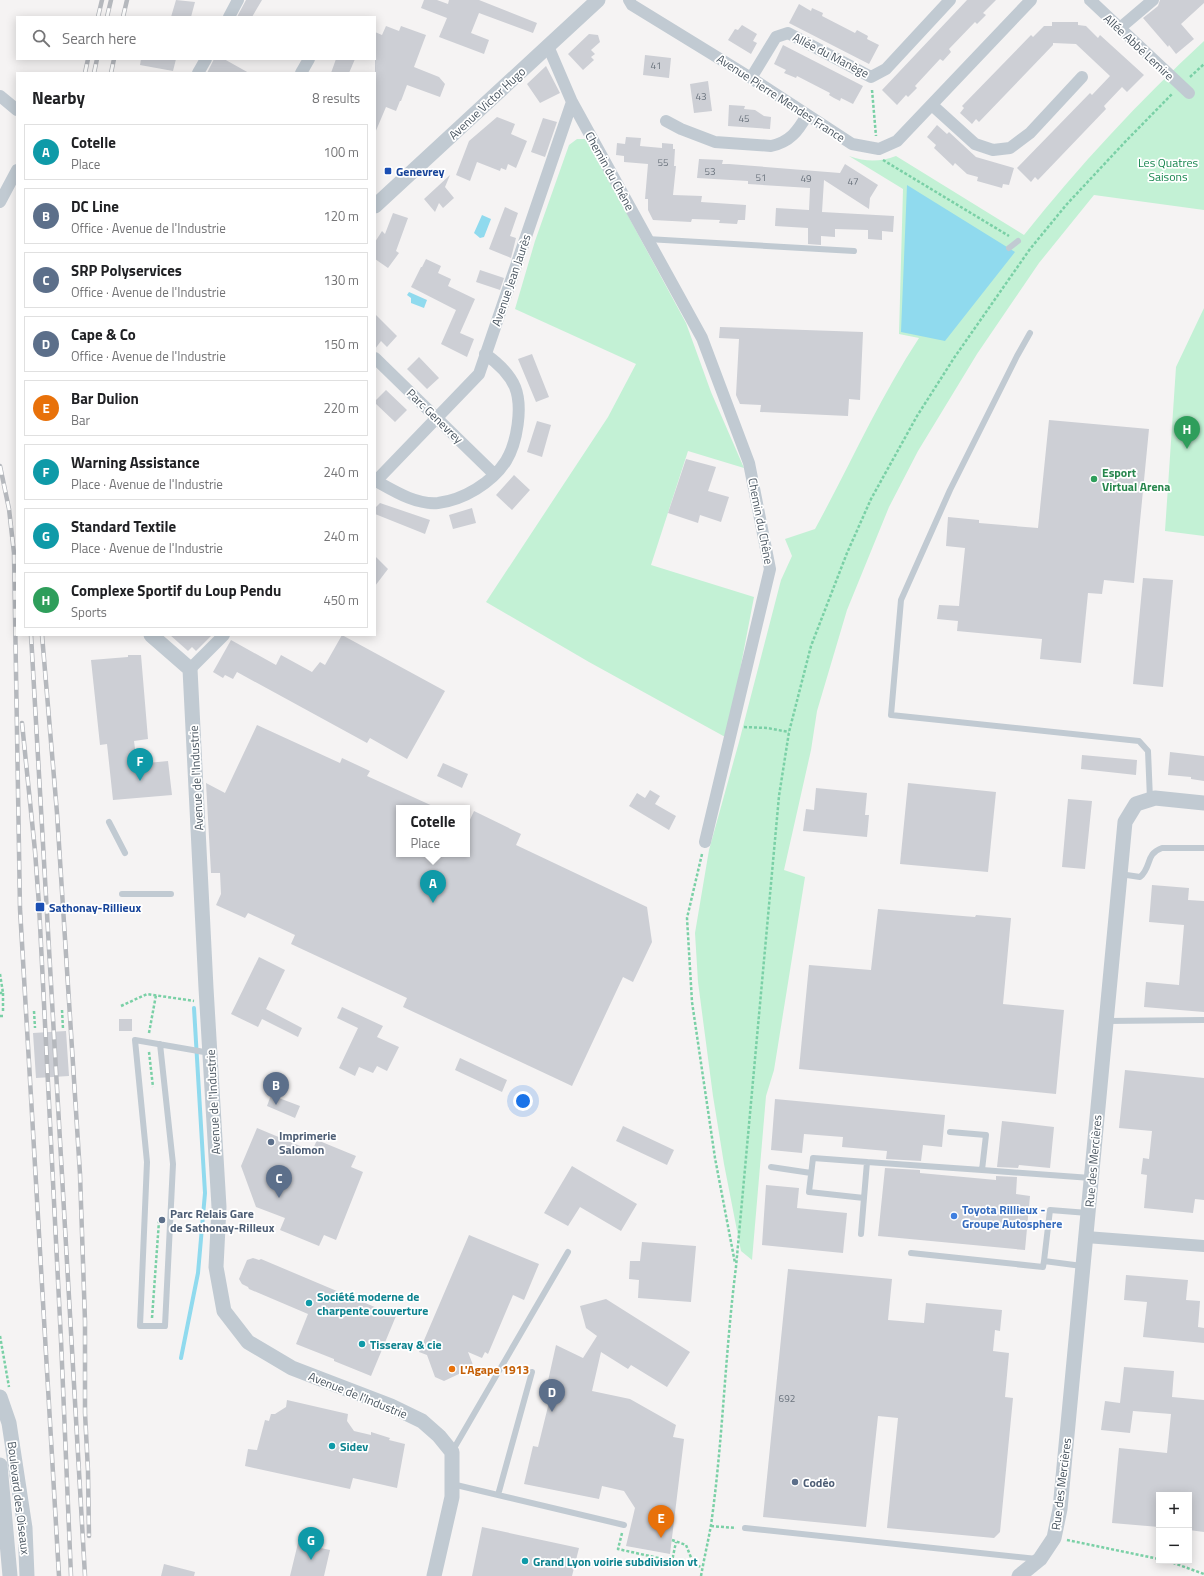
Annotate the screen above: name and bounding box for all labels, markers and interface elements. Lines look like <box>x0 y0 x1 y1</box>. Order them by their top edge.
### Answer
street label: Allée Abbé Lemire <box>1099 9 1179 85</box>
search box <box>16 16 376 60</box>
icon: search <box>30 27 52 49</box>
text: Search here <box>62 27 136 50</box>
street label: Allée du Manège <box>789 28 873 82</box>
street label: Avenue Pierre Mendes France <box>713 49 849 147</box>
house number: 41 <box>650 58 662 73</box>
street label: Avenue Victor Hugo <box>444 62 530 144</box>
text: Nearby <box>32 85 85 111</box>
text: 8 results <box>312 88 360 108</box>
house number: 43 <box>695 89 707 104</box>
house number: 45 <box>738 111 750 126</box>
street label: Chemin du Chêne <box>580 128 640 214</box>
text: Cotelle <box>71 131 116 154</box>
text: A <box>42 142 50 162</box>
text: 100 m <box>323 142 359 162</box>
park label: Les Quatres Saisons <box>1138 153 1198 186</box>
text: Place <box>71 154 100 174</box>
house number: 55 <box>657 155 669 170</box>
place label: Genevrey <box>396 162 445 181</box>
house number: 53 <box>704 164 716 179</box>
marker: Genevrey <box>383 166 393 176</box>
house number: 51 <box>755 170 767 185</box>
house number: 49 <box>800 171 812 186</box>
house number: 47 <box>847 174 859 189</box>
text: DC Line <box>71 195 119 218</box>
text: B <box>42 206 50 226</box>
text: 120 m <box>323 206 359 226</box>
text: Office · Avenue de l'Industrie <box>71 218 226 238</box>
street label: Avenue Jean Jaurès <box>486 231 536 329</box>
text: SRP Polyservices <box>71 259 182 282</box>
text: C <box>42 270 50 290</box>
text: 130 m <box>323 270 359 290</box>
text: Office · Avenue de l'Industrie <box>71 282 226 302</box>
text: Cape & Co <box>71 323 136 346</box>
text: D <box>42 334 50 354</box>
text: 150 m <box>323 334 359 354</box>
text: Office · Avenue de l'Industrie <box>71 346 226 366</box>
street label: Parc Genevrey <box>402 384 468 448</box>
text: Bar Dulion <box>71 387 139 410</box>
text: E <box>42 398 50 418</box>
text: 220 m <box>323 398 359 418</box>
text: Bar <box>71 410 90 430</box>
pin: H <box>1174 416 1200 449</box>
text: Warning Assistance <box>71 451 200 474</box>
text: F <box>43 462 49 482</box>
text: 240 m <box>323 462 359 482</box>
place label: Esport Virtual Arena <box>1102 463 1170 496</box>
text: Place · Avenue de l'Industrie <box>71 474 223 494</box>
marker: Esport Virtual Arena <box>1089 474 1099 484</box>
street label: Chemin du Chêne <box>743 476 779 566</box>
text: Standard Textile <box>71 515 176 538</box>
text: G <box>42 526 50 546</box>
text: 240 m <box>323 526 359 546</box>
text: Place · Avenue de l'Industrie <box>71 538 223 558</box>
text: Complexe Sportif du Loup Pendu <box>71 579 281 602</box>
text: H <box>42 590 50 610</box>
text: 450 m <box>323 590 359 610</box>
text: Sports <box>71 602 107 622</box>
street label: Avenue de l'Industrie <box>184 725 208 831</box>
pin: F <box>127 748 153 781</box>
popup <box>396 805 470 857</box>
text: Cotelle <box>411 810 455 833</box>
text: Place <box>411 833 440 853</box>
pin: A <box>420 870 446 903</box>
place label: Sathonay-Rillieux <box>49 898 141 917</box>
marker: Sathonay-Rillieux <box>34 901 46 913</box>
street label: Avenue de l'Industrie <box>201 1049 225 1155</box>
pin: B <box>263 1072 289 1105</box>
your location <box>513 1091 533 1111</box>
street label: Rue des Mercières <box>1079 1114 1107 1208</box>
place label: Imprimerie Salomon <box>279 1126 336 1159</box>
marker: Imprimerie Salomon <box>266 1137 276 1147</box>
pin: C <box>266 1165 292 1198</box>
place label: Toyota Rillieux - Groupe Autosphere <box>962 1200 1062 1233</box>
place label: Parc Relais Gare de Sathonay-Rilleux <box>170 1204 275 1237</box>
marker: Toyota Rillieux - Groupe Autosphere <box>949 1211 959 1221</box>
marker: Parc Relais Gare de Sathonay-Rilleux <box>157 1215 167 1225</box>
place label: Société moderne de charpente couverture <box>317 1287 428 1320</box>
marker: Société moderne de charpente couverture <box>304 1298 314 1308</box>
place label: Tisseray & cie <box>370 1335 442 1354</box>
marker: Tisseray & cie <box>357 1339 367 1349</box>
place label: L'Agape 1913 <box>460 1360 529 1379</box>
marker: L'Agape 1913 <box>447 1364 457 1374</box>
street label: Avenue de l'Industrie <box>306 1366 410 1424</box>
pin: D <box>539 1379 565 1412</box>
house number: 692 <box>779 1391 795 1406</box>
street label: Rue des Mercières <box>1046 1436 1076 1531</box>
place label: Sidev <box>340 1437 368 1456</box>
street label: Boulevard des Oiseaux <box>3 1440 35 1556</box>
marker: Sidev <box>327 1441 337 1451</box>
place label: Codéo <box>803 1473 835 1492</box>
marker: Codéo <box>790 1477 800 1487</box>
map controls <box>1156 1492 1192 1564</box>
button: + <box>1156 1492 1192 1528</box>
pin: E <box>648 1505 674 1538</box>
pin: G <box>298 1527 324 1560</box>
button: − <box>1156 1528 1192 1564</box>
place label: Grand Lyon voirie subdivision vt <box>533 1552 698 1571</box>
marker: Grand Lyon voirie subdivision vt <box>520 1556 530 1566</box>

